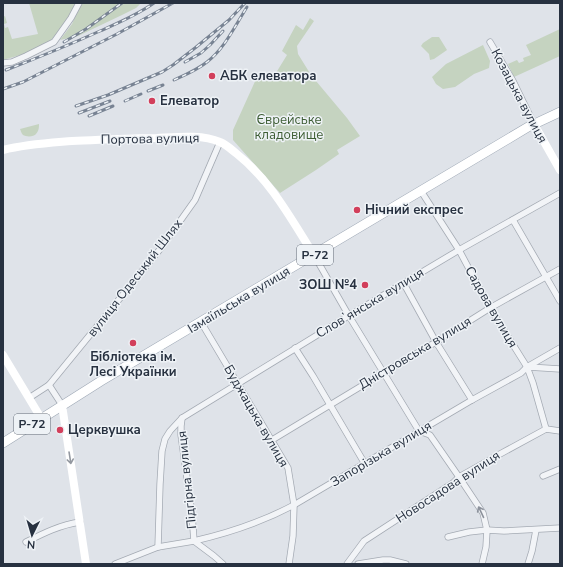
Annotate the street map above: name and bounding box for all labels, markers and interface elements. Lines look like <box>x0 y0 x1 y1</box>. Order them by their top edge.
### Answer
street label: Козацька вулиця <box>487 46 551 146</box>
place label: АБК елеватора <box>220 67 317 85</box>
marker: АБК елеватора <box>207 71 217 81</box>
place label: Елеватор <box>160 92 219 110</box>
marker: Елеватор <box>147 96 157 106</box>
park label: Єврейське кладовище <box>255 111 323 144</box>
street label: Портова вулиця <box>100 129 200 149</box>
place label: Нічний експрес <box>365 201 464 219</box>
marker: Нічний експрес <box>352 205 362 215</box>
street label: вулиця Одеський Шлях <box>83 215 187 341</box>
road number: Р-72 <box>297 245 333 265</box>
street label: Ізмаїльська вулиця <box>184 262 294 338</box>
street label: Садова вулиця <box>460 263 522 351</box>
street label: Словʼянська вулиця <box>313 264 427 342</box>
place label: ЗОШ №4 <box>299 276 357 294</box>
marker: ЗОШ №4 <box>360 280 370 290</box>
street label: Дністровська вулиця <box>355 312 475 394</box>
marker: Бібліотека ім. Лесі Українки <box>128 338 138 348</box>
place label: Бібліотека ім. Лесі Українки <box>89 348 177 381</box>
street label: Буджацька вулиця <box>219 362 293 470</box>
road number: Р-72 <box>14 414 50 434</box>
street label: Запорізька вулиця <box>327 417 435 491</box>
place label: Церквушка <box>68 421 141 439</box>
marker: Церквушка <box>55 425 65 435</box>
street label: Підгірна вулиця <box>173 430 201 530</box>
street label: Новосадова вулиця <box>392 447 504 527</box>
one-way arrow <box>66 451 74 464</box>
one-way arrow <box>477 507 484 519</box>
north arrow <box>12 515 52 555</box>
text: N <box>26 537 36 552</box>

